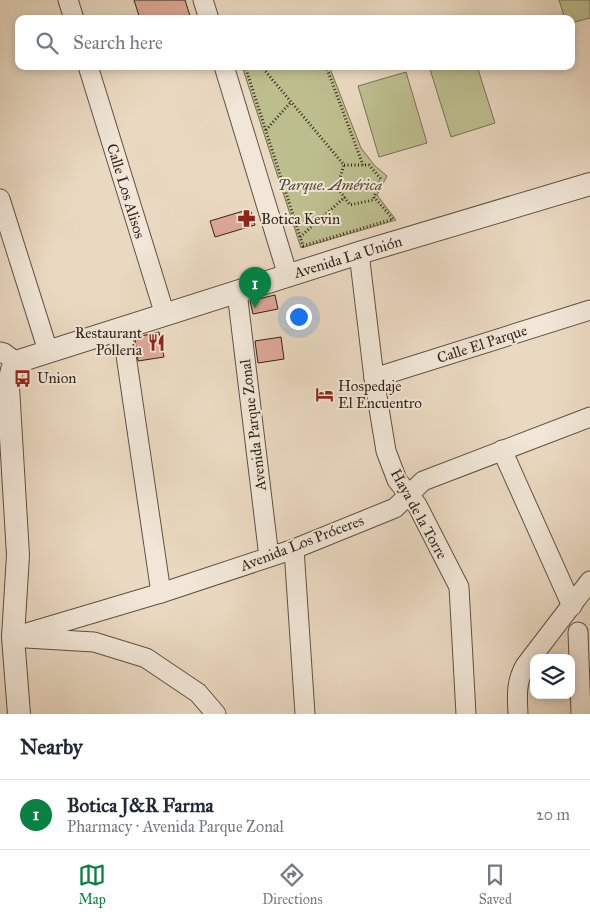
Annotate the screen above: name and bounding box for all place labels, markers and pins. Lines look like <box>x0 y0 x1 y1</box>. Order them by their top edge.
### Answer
pharmacy icon: Botica Kevin <box>237 209 257 229</box>
place label: Botica Kevin <box>261 210 340 228</box>
pin: 1 <box>239 267 271 308</box>
place label: Restaurant Polleria <box>75 324 143 359</box>
restaurant icon: Restaurant Polleria <box>146 332 166 352</box>
bus stop icon: Union <box>13 368 33 388</box>
place label: Union <box>37 369 76 387</box>
place label: Hospedaje El Encuentro <box>338 377 422 412</box>
hotel icon: Hospedaje El Encuentro <box>314 385 334 405</box>

